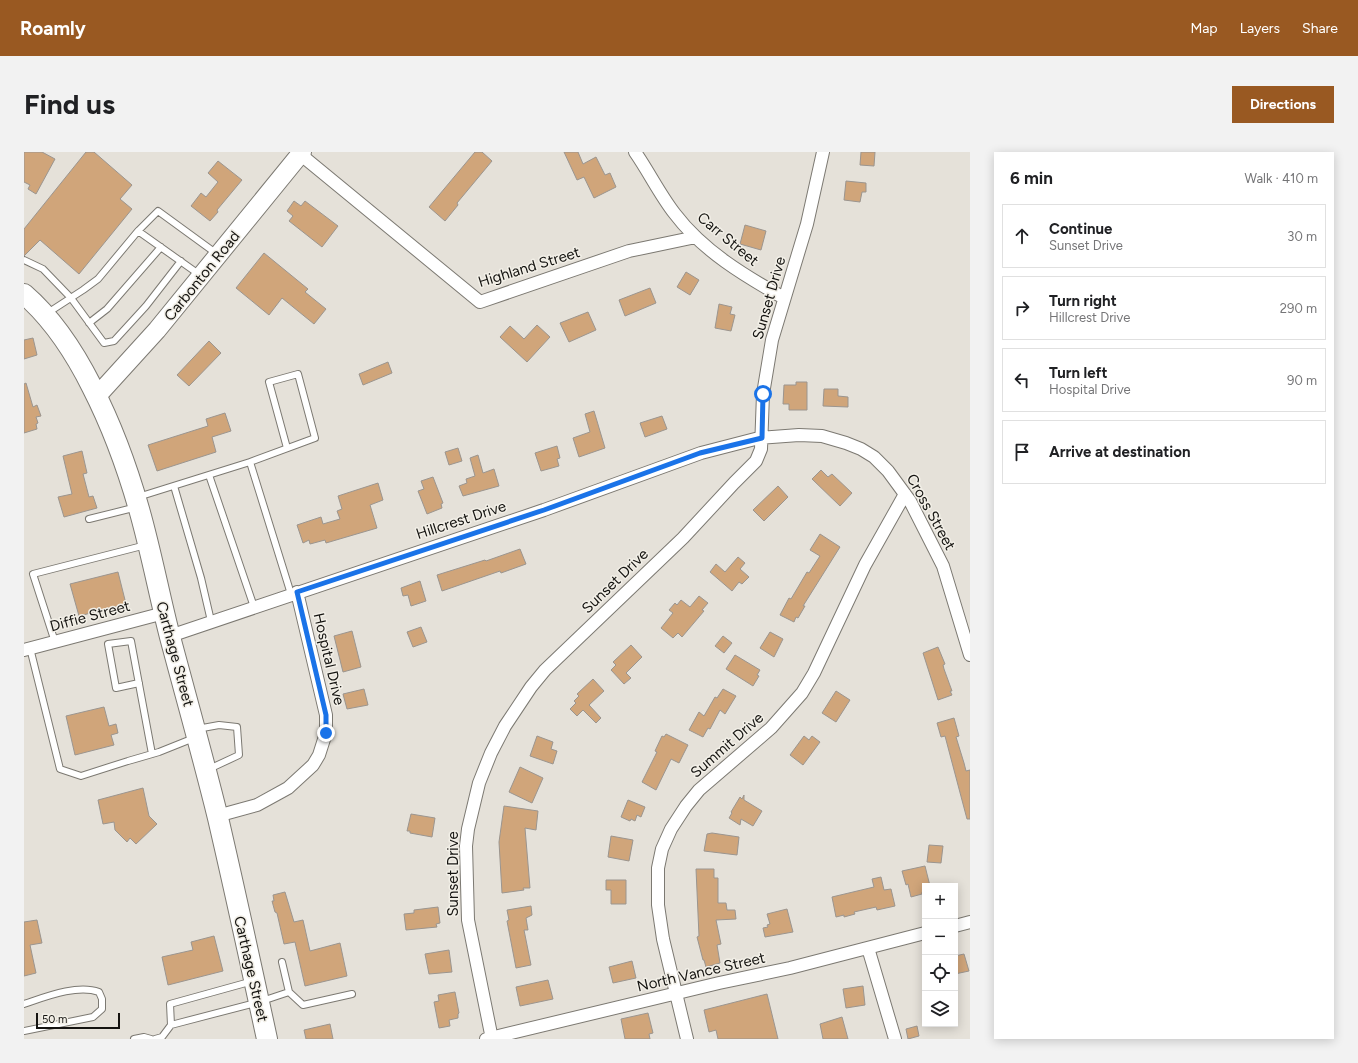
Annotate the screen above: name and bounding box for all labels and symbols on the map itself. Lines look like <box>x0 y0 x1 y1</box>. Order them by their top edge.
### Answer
street label: Carr Street <box>694 208 762 270</box>
street label: Carbonton Road <box>160 227 244 325</box>
street label: Highland Street <box>476 243 582 291</box>
street label: Sunset Drive <box>749 255 789 341</box>
route start <box>754 385 772 403</box>
street label: Cross Street <box>903 471 959 554</box>
street label: Hillcrest Drive <box>414 497 508 543</box>
street label: Sunset Drive <box>578 545 652 617</box>
street label: Diffie Street <box>48 597 132 635</box>
street label: Carthage Street <box>152 600 198 709</box>
street label: Hospital Drive <box>310 611 348 707</box>
street label: Summit Drive <box>687 708 767 782</box>
route end <box>317 724 335 742</box>
street label: Sunset Drive <box>444 831 462 917</box>
street label: Carthage Street <box>230 914 272 1024</box>
street label: North Vance Street <box>635 948 767 995</box>
scale bar <box>36 1011 120 1030</box>

